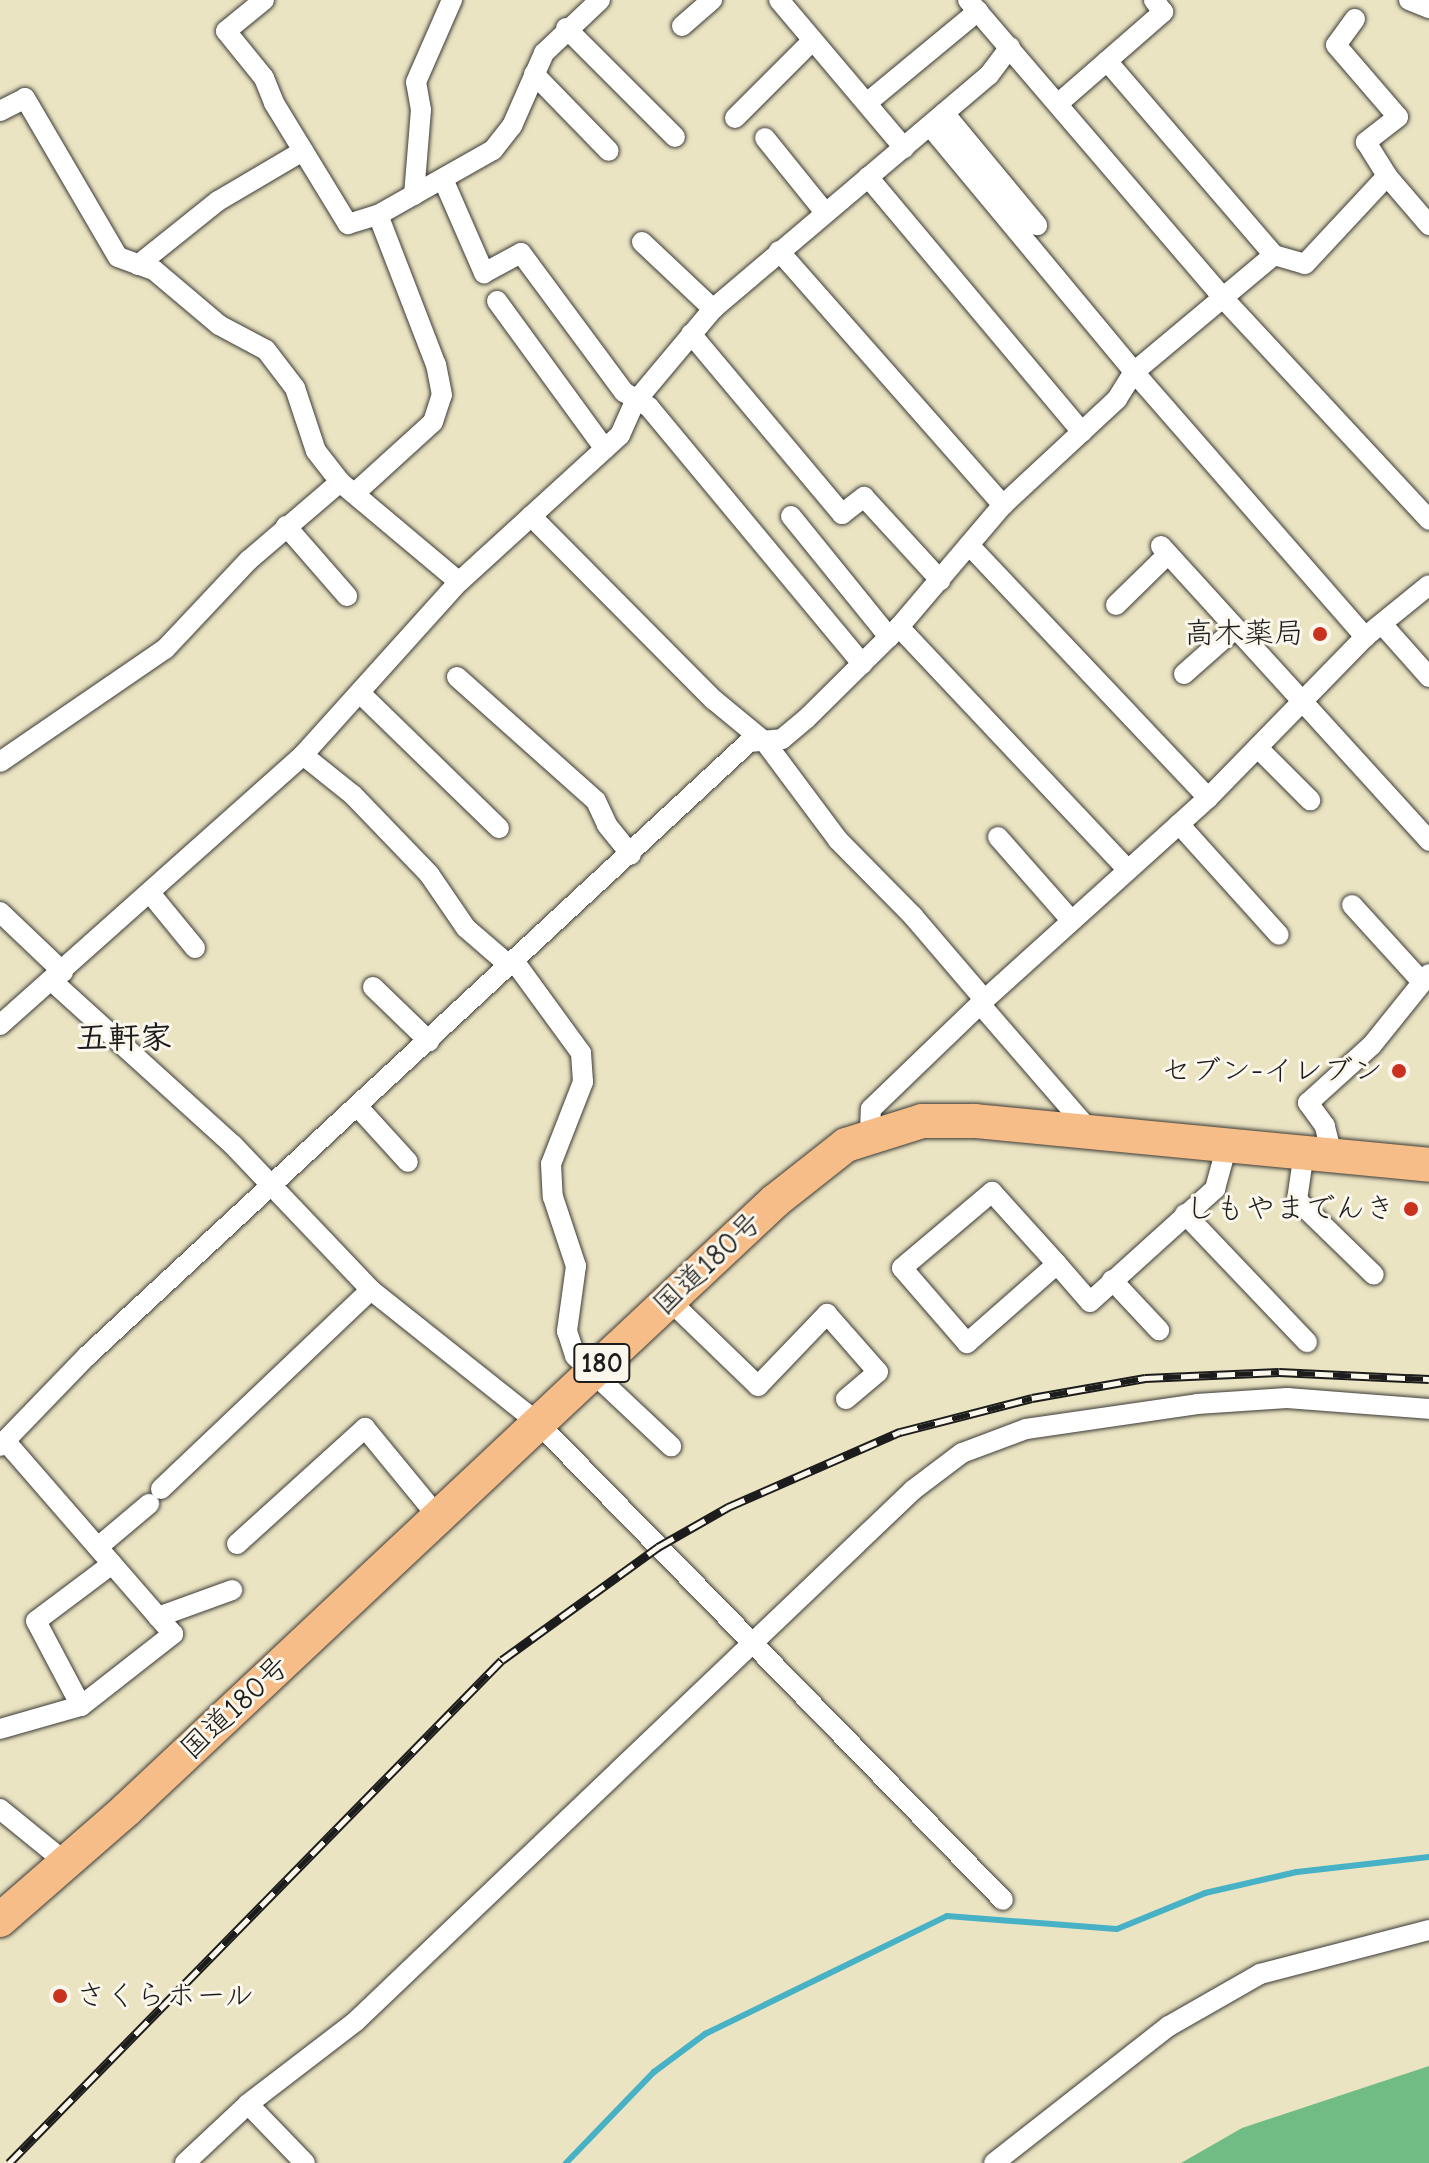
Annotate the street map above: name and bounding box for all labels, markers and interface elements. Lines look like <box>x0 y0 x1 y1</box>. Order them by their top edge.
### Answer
place label: 高木薬局 <box>1184 616 1304 652</box>
marker: 高木薬局 <box>1311 625 1329 643</box>
district label: 五軒家 <box>76 1019 172 1057</box>
place label: セブン-イレブン <box>1161 1053 1383 1089</box>
marker: セブン-イレブン <box>1390 1062 1408 1080</box>
place label: しもやまでんき <box>1185 1191 1395 1227</box>
marker: しもやまでんき <box>1402 1200 1420 1218</box>
street label: 国道180号 <box>646 1205 770 1323</box>
road number: 180 <box>572 1339 632 1387</box>
street label: 国道180号 <box>173 1649 297 1767</box>
place label: さくらホール <box>76 1978 256 2014</box>
marker: さくらホール <box>51 1987 69 2005</box>

